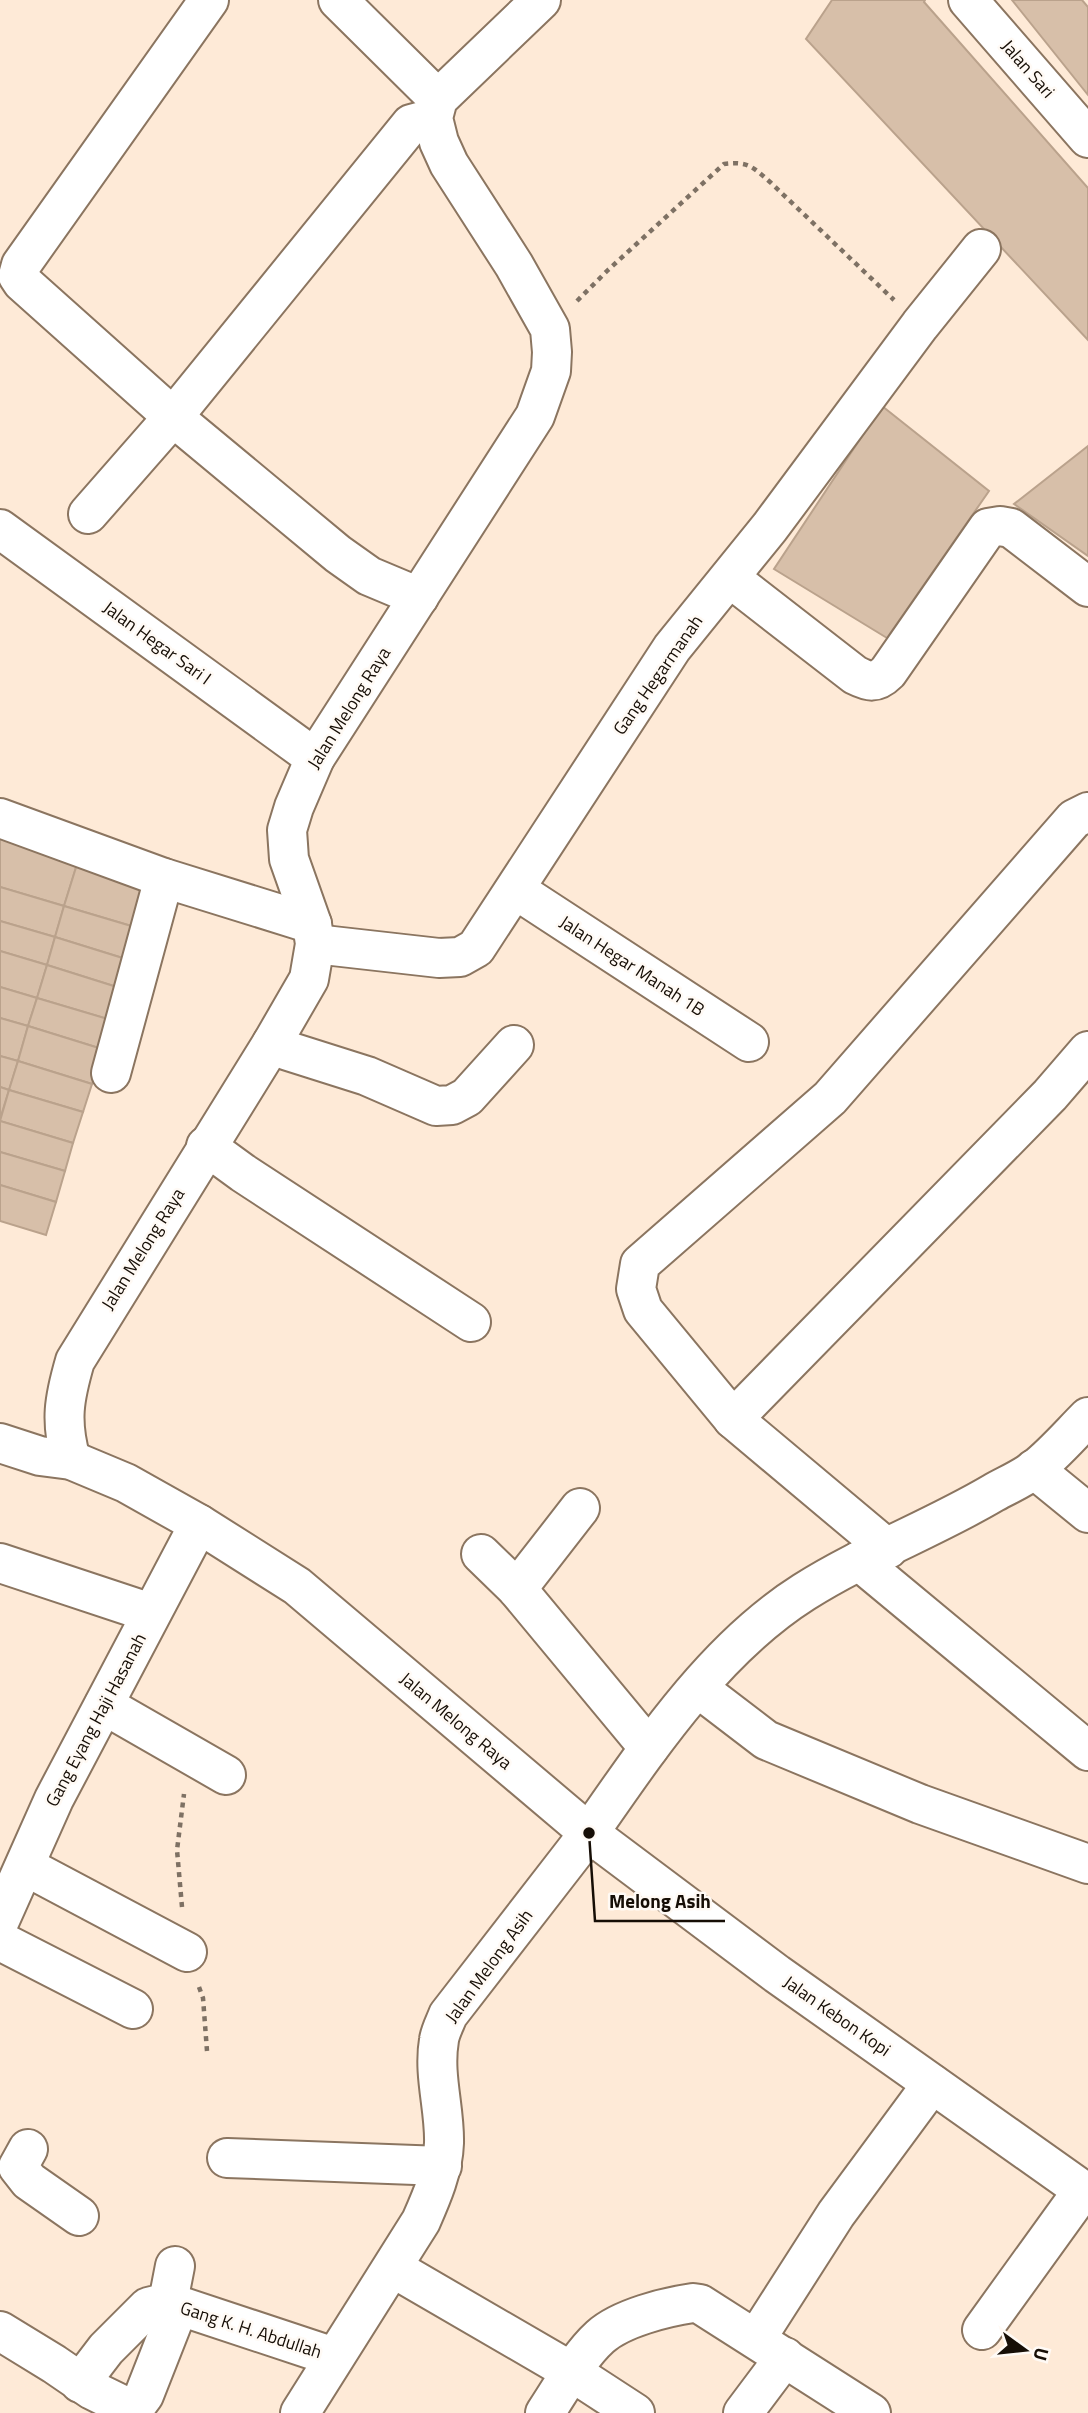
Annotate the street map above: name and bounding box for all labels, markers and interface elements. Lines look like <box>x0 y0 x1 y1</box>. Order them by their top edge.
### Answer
street label: Jalan Sari <box>995 33 1062 104</box>
street label: Jalan Hegar Sari I <box>98 594 217 691</box>
street label: Gang Hegarmanah <box>606 609 709 740</box>
street label: Jalan Melong Raya <box>300 642 397 774</box>
street label: Jalan Hegar Manah 1B <box>554 908 710 1023</box>
street label: Jalan Melong Raya <box>94 1183 191 1315</box>
street label: Gang Eyang Haji Hasanah <box>38 1628 153 1811</box>
street label: Jalan Melong Raya <box>394 1666 518 1776</box>
callout: Melong Asih <box>595 1881 725 1921</box>
text: Melong Asih <box>609 1886 711 1915</box>
street label: Jalan Melong Asih <box>438 1903 539 2028</box>
street label: Jalan Kebon Kopi <box>778 1969 896 2063</box>
street label: Gang K. H. Abdullah <box>177 2294 325 2365</box>
north arrow <box>990 2315 1060 2385</box>
text: U <box>1026 2345 1058 2364</box>

